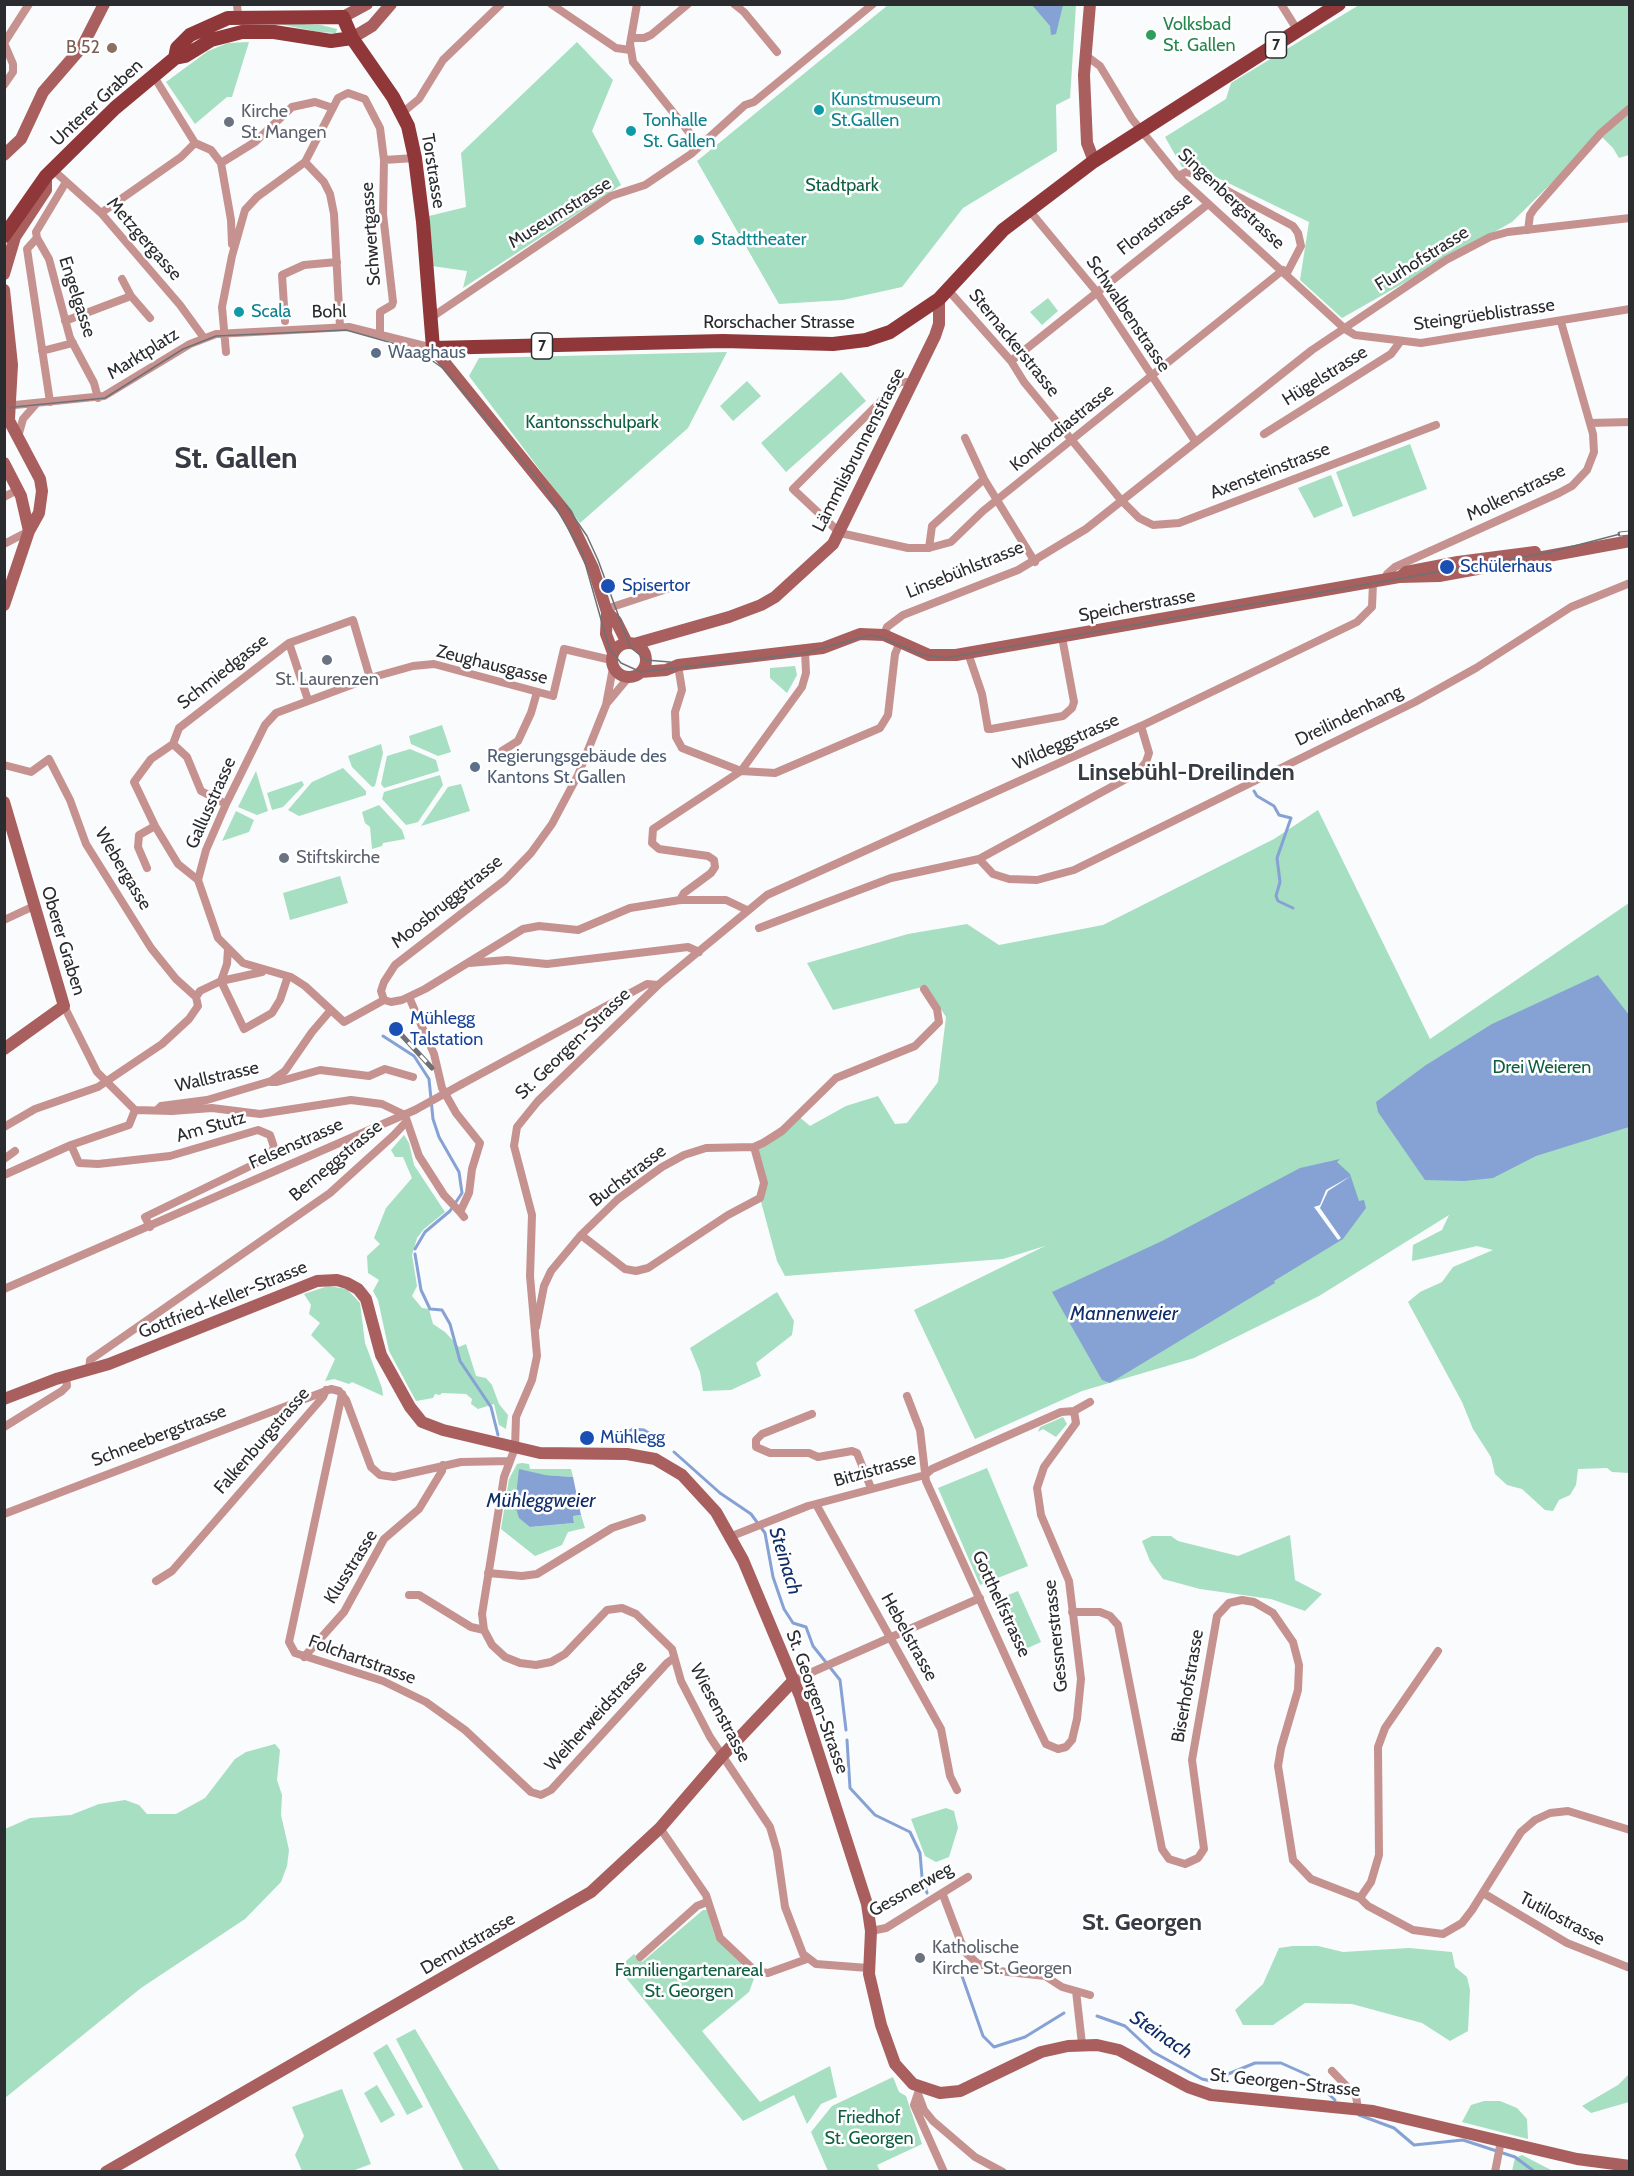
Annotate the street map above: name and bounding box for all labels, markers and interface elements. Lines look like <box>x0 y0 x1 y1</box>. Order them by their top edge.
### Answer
place label: Volksbad St. Gallen <box>1163 14 1236 57</box>
marker: Volksbad St. Gallen <box>1144 28 1158 42</box>
road number: 7 <box>1266 32 1286 58</box>
place label: B 52 <box>66 37 100 59</box>
marker: B 52 <box>105 41 119 55</box>
street label: Unterer Graben <box>47 55 147 151</box>
place label: Kunstmuseum St.Gallen <box>831 89 941 132</box>
place label: Kirche St. Mangen <box>241 101 327 144</box>
marker: Kunstmuseum St.Gallen <box>812 103 826 117</box>
place label: Tonhalle St. Gallen <box>643 110 716 152</box>
marker: Kirche St. Mangen <box>222 115 236 129</box>
marker: Tonhalle St. Gallen <box>624 124 638 138</box>
street label: Torstrasse <box>416 132 450 210</box>
street label: Singenbergstrasse <box>1173 144 1289 254</box>
street label: Museumstrasse <box>504 173 616 253</box>
park label: Stadtpark <box>805 175 879 197</box>
street label: Schwertgasse <box>357 181 385 287</box>
street label: Florastrasse <box>1113 188 1197 260</box>
street label: Metzgergasse <box>102 193 186 285</box>
street label: Flurhofstrasse <box>1371 222 1473 296</box>
place label: Stadttheater <box>711 229 806 251</box>
marker: Stadttheater <box>692 233 706 247</box>
street label: Schwalbenstrasse <box>1081 252 1175 376</box>
street label: Engelgasse <box>54 254 100 340</box>
street label: Sternackerstrasse <box>964 285 1064 401</box>
street label: Steingrüeblistrasse <box>1412 294 1556 336</box>
place label: Scala <box>251 301 291 323</box>
street label: Bohl <box>311 301 347 323</box>
marker: Scala <box>232 305 246 319</box>
street label: Rorschacher Strasse <box>703 312 855 334</box>
street label: Marktplatz <box>103 324 183 384</box>
road number: 7 <box>532 333 552 359</box>
street label: Hügelstrasse <box>1278 341 1372 411</box>
place label: Waaghaus <box>388 342 466 364</box>
marker: Waaghaus <box>369 346 383 360</box>
street label: Lämmlisbrunnenstrasse <box>808 364 910 536</box>
street label: Konkordiastrasse <box>1006 380 1118 476</box>
park label: Kantonsschulpark <box>525 412 659 434</box>
street label: Axensteinstrasse <box>1207 438 1333 504</box>
district label: St. Gallen <box>174 441 298 477</box>
street label: Molkenstrasse <box>1463 460 1569 526</box>
street label: Linsebühlstrasse <box>903 537 1027 603</box>
place label: Schülerhaus <box>1460 556 1552 578</box>
marker: Schülerhaus <box>1438 558 1456 576</box>
place label: Spisertor <box>622 575 690 597</box>
marker: Spisertor <box>599 577 617 595</box>
street label: Speicherstrasse <box>1077 585 1197 627</box>
street label: Schmiedgasse <box>173 630 273 714</box>
street label: Zeughausgasse <box>434 641 550 689</box>
marker: St. Laurenzen <box>320 653 334 667</box>
place label: St. Laurenzen <box>275 669 379 691</box>
street label: Dreilindenhang <box>1292 681 1406 751</box>
street label: Wildeggstrasse <box>1010 709 1122 775</box>
place label: Regierungsgebäude des Kantons St. Gallen <box>487 746 667 789</box>
street label: Gallusstrasse <box>181 754 241 852</box>
district label: Linsebühl-Dreilinden <box>1077 759 1295 787</box>
marker: Regierungsgebäude des Kantons St. Gallen <box>468 760 482 774</box>
street label: Webergasse <box>90 824 156 914</box>
place label: Stiftskirche <box>296 847 380 869</box>
marker: Stiftskirche <box>277 851 291 865</box>
street label: Moosbruggstrasse <box>387 851 507 953</box>
street label: Oberer Graben <box>36 884 90 998</box>
street label: St. Georgen-Strasse <box>511 984 635 1104</box>
place label: Mühlegg Talstation <box>410 1008 483 1050</box>
marker: Mühlegg Talstation <box>387 1020 405 1038</box>
street label: Wallstrasse <box>173 1057 261 1097</box>
park label: Drei Weieren <box>1493 1057 1591 1079</box>
street label: Am Stutz <box>174 1107 248 1147</box>
street label: Felsenstrasse <box>246 1114 346 1174</box>
street label: Berneggstrasse <box>285 1116 387 1206</box>
street label: Buchstrasse <box>586 1140 670 1212</box>
street label: Gottfried-Keller-Strasse <box>136 1256 310 1344</box>
water label: Mannenweier <box>1070 1302 1178 1326</box>
street label: Falkenburgstrasse <box>210 1383 314 1499</box>
street label: Schneebergstrasse <box>89 1400 229 1472</box>
place label: Mühlegg <box>600 1427 665 1449</box>
marker: Mühlegg <box>578 1429 596 1447</box>
street label: Bitzistrasse <box>831 1448 919 1492</box>
water label: Mühleggweier <box>487 1489 595 1513</box>
water label: Steinach <box>763 1524 807 1598</box>
street label: Klusstrasse <box>320 1526 382 1608</box>
street label: Gotthelfstrasse <box>967 1547 1035 1661</box>
street label: Gessnerstrasse <box>1039 1579 1073 1693</box>
street label: Hebelstrasse <box>876 1589 942 1685</box>
street label: St. Georgen-Strasse <box>781 1627 853 1777</box>
street label: Biserhofstrasse <box>1167 1628 1209 1744</box>
street label: Folchartstrasse <box>305 1631 419 1689</box>
street label: Weiherweidstrasse <box>541 1656 651 1776</box>
street label: Wiesenstrasse <box>685 1660 755 1766</box>
street label: Gessnerweg <box>865 1858 957 1922</box>
street label: Tutilostrasse <box>1516 1888 1608 1950</box>
street label: Demutstrasse <box>417 1908 519 1980</box>
district label: St. Georgen <box>1082 1909 1202 1937</box>
place label: Katholische Kirche St. Georgen <box>932 1937 1072 1980</box>
marker: Katholische Kirche St. Georgen <box>913 1951 927 1965</box>
park label: Familiengartenareal St. Georgen <box>615 1960 763 2002</box>
water label: Steinach <box>1125 2006 1197 2064</box>
street label: St. Georgen-Strasse <box>1209 2064 1361 2102</box>
park label: Friedhof St. Georgen <box>824 2107 914 2150</box>

